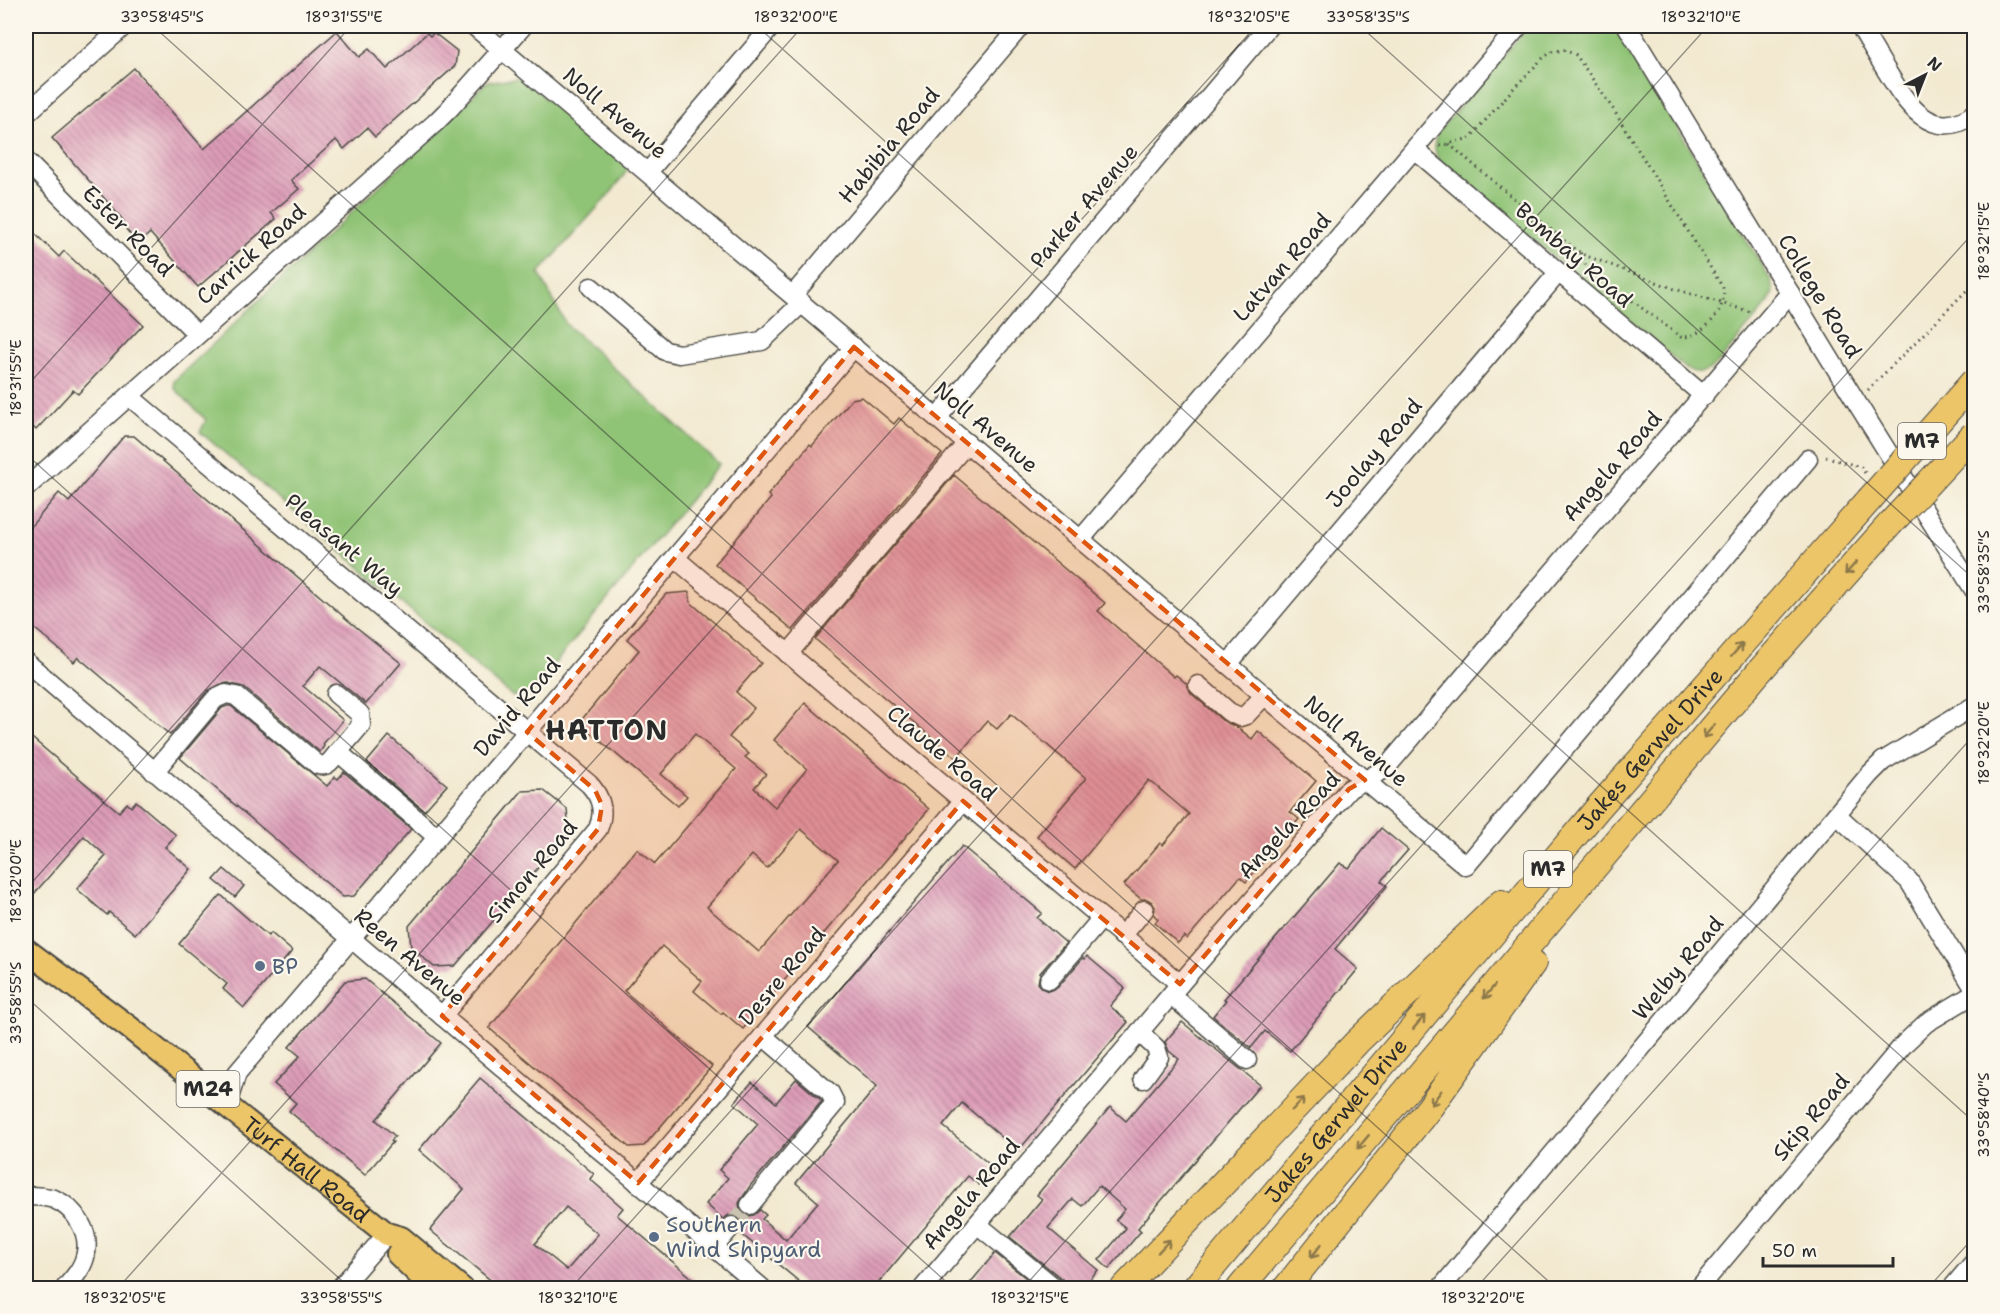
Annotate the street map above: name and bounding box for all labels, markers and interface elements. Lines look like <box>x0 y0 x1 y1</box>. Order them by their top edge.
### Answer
text: 33°58'45"S <box>120 7 204 27</box>
text: 18°31'55"E <box>305 7 383 27</box>
text: 18°32'00"E <box>754 7 838 27</box>
text: 18°32'05"E <box>1208 7 1290 27</box>
text: 33°58'35"S <box>1326 7 1410 27</box>
text: 18°32'10"E <box>1661 7 1741 27</box>
north arrow <box>1895 45 1955 105</box>
text: N <box>1923 52 1946 76</box>
street label: Noll Avenue <box>557 61 673 165</box>
street label: Habibia Road <box>832 81 946 209</box>
street label: Parker Avenue <box>1023 138 1145 274</box>
street label: Ester Road <box>76 179 180 283</box>
street label: Bombay Road <box>1509 196 1639 314</box>
street label: Carrick Road <box>190 197 312 311</box>
text: 18°32'15"E <box>1974 202 1994 280</box>
street label: Latvan Road <box>1226 206 1338 328</box>
street label: College Road <box>1772 229 1869 364</box>
text: 18°31'55"E <box>6 339 26 417</box>
street label: Noll Avenue <box>928 375 1044 479</box>
street label: Joolay Road <box>1320 392 1428 514</box>
street label: Angela Road <box>1556 404 1668 527</box>
road number: M7 <box>1898 423 1946 459</box>
street label: Pleasant Way <box>279 487 409 603</box>
text: 33°58'35"S <box>1974 530 1994 614</box>
one-way arrow <box>1844 560 1858 575</box>
one-way arrow <box>1730 643 1744 658</box>
street label: David Road <box>467 651 567 763</box>
street label: Jakes Gerwel Drive <box>1571 662 1729 837</box>
street label: Noll Avenue <box>1298 689 1414 793</box>
street label: Claude Road <box>881 699 1003 807</box>
text: 18°32'20"E <box>1974 701 1994 785</box>
district label: HATTON <box>545 711 669 749</box>
one-way arrow <box>1702 723 1716 738</box>
street label: Angela Road <box>1231 765 1347 885</box>
street label: Simon Road <box>480 813 584 929</box>
text: 18°32'00"E <box>6 839 26 923</box>
road number: M7 <box>1524 851 1572 887</box>
street label: Reen Avenue <box>348 902 472 1012</box>
street label: Welby Road <box>1626 910 1730 1026</box>
street label: Desre Road <box>732 920 832 1032</box>
place label: BP <box>272 952 298 981</box>
marker: BP <box>253 959 267 973</box>
text: 33°58'55"S <box>6 962 26 1044</box>
one-way arrow <box>1482 984 1496 999</box>
one-way arrow <box>1412 1015 1426 1030</box>
street label: Jakes Gerwel Drive <box>1258 1032 1414 1209</box>
street label: Skip Road <box>1766 1067 1856 1167</box>
road number: M24 <box>176 1071 240 1107</box>
text: 33°58'40"S <box>1974 1072 1994 1158</box>
one-way arrow <box>1430 1090 1442 1106</box>
one-way arrow <box>1291 1097 1305 1112</box>
street label: Turf Hall Road <box>237 1110 376 1229</box>
street label: Angela Road <box>916 1132 1026 1256</box>
one-way arrow <box>1357 1134 1370 1150</box>
place label: Southern Wind Shipyard <box>666 1210 821 1264</box>
marker: Southern Wind Shipyard <box>647 1230 661 1244</box>
scale bar <box>1763 1230 1894 1268</box>
one-way arrow <box>1156 1238 1171 1253</box>
text: 50 m <box>1772 1239 1817 1263</box>
one-way arrow <box>1309 1243 1322 1259</box>
text: 18°32'05"E <box>84 1288 166 1308</box>
text: 33°58'55"S <box>300 1288 382 1308</box>
text: 18°32'10"E <box>538 1288 618 1308</box>
text: 18°32'15"E <box>991 1288 1069 1308</box>
text: 18°32'20"E <box>1441 1288 1525 1308</box>

